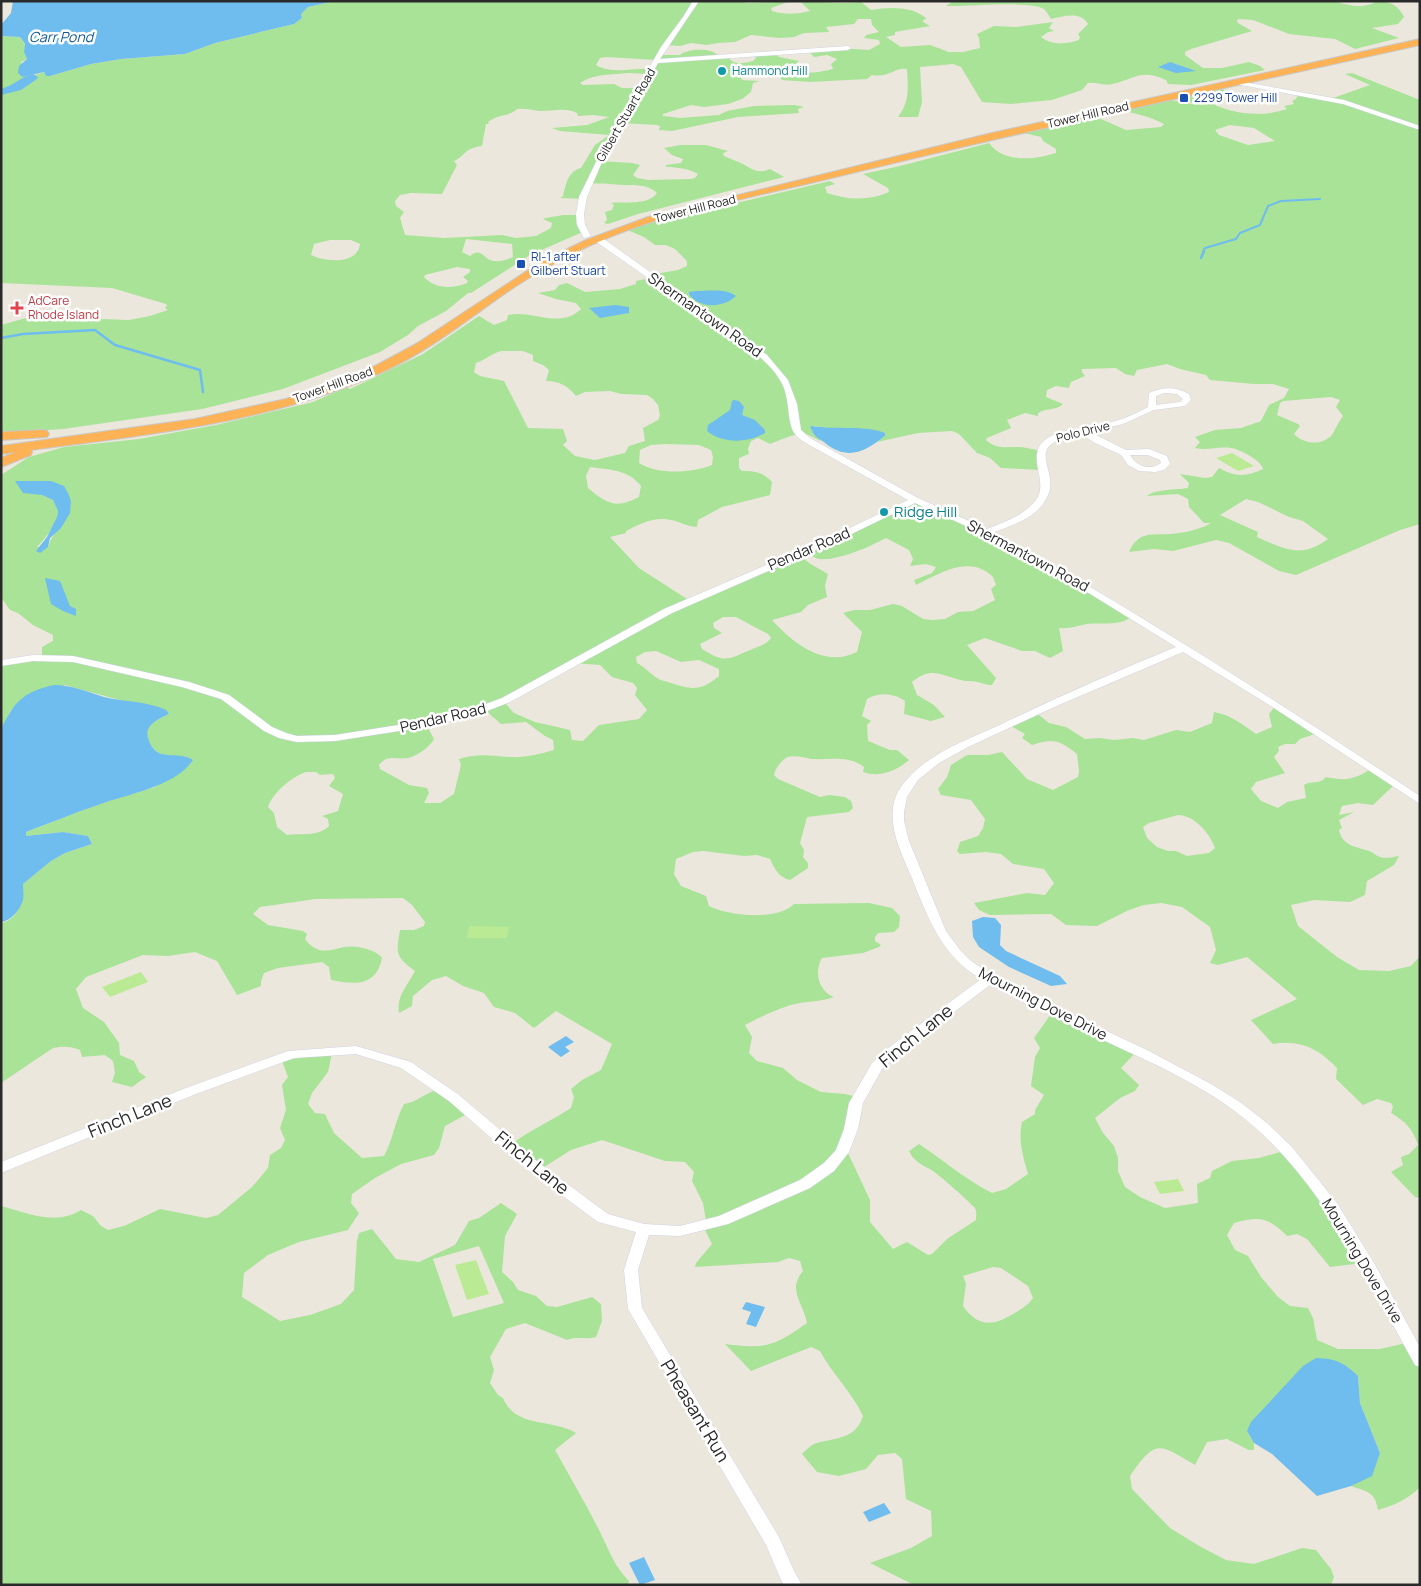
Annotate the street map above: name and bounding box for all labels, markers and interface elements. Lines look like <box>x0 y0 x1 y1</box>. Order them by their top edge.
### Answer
water label: Carr Pond <box>29 27 95 46</box>
place label: Hammond Hill <box>732 62 808 79</box>
street label: Gilbert Stuart Road <box>592 65 659 165</box>
marker: Hammond Hill <box>716 65 728 77</box>
place label: 2299 Tower Hill <box>1194 89 1277 106</box>
marker: 2299 Tower Hill <box>1178 92 1190 104</box>
street label: Tower Hill Road <box>1045 97 1130 132</box>
street label: Tower Hill Road <box>652 190 737 227</box>
place label: RI-1 after Gilbert Stuart <box>531 248 606 279</box>
marker: RI-1 after Gilbert Stuart <box>515 258 527 270</box>
street label: Shermantown Road <box>644 267 767 362</box>
place label: AdCare Rhode Island <box>28 292 99 323</box>
marker: AdCare Rhode Island <box>10 301 24 315</box>
street label: Tower Hill Road <box>291 362 375 407</box>
street label: Polo Drive <box>1054 417 1111 446</box>
place label: Ridge Hill <box>894 501 957 522</box>
marker: Ridge Hill <box>878 506 890 518</box>
street label: Shermantown Road <box>963 514 1093 597</box>
street label: Pendar Road <box>764 522 853 575</box>
street label: Pendar Road <box>398 697 488 738</box>
street label: Mourning Dove Drive <box>975 962 1111 1045</box>
street label: Finch Lane <box>873 998 957 1072</box>
street label: Finch Lane <box>84 1087 175 1143</box>
street label: Finch Lane <box>491 1125 575 1199</box>
street label: Mourning Dove Drive <box>1317 1195 1408 1327</box>
street label: Pheasant Run <box>656 1355 736 1466</box>

